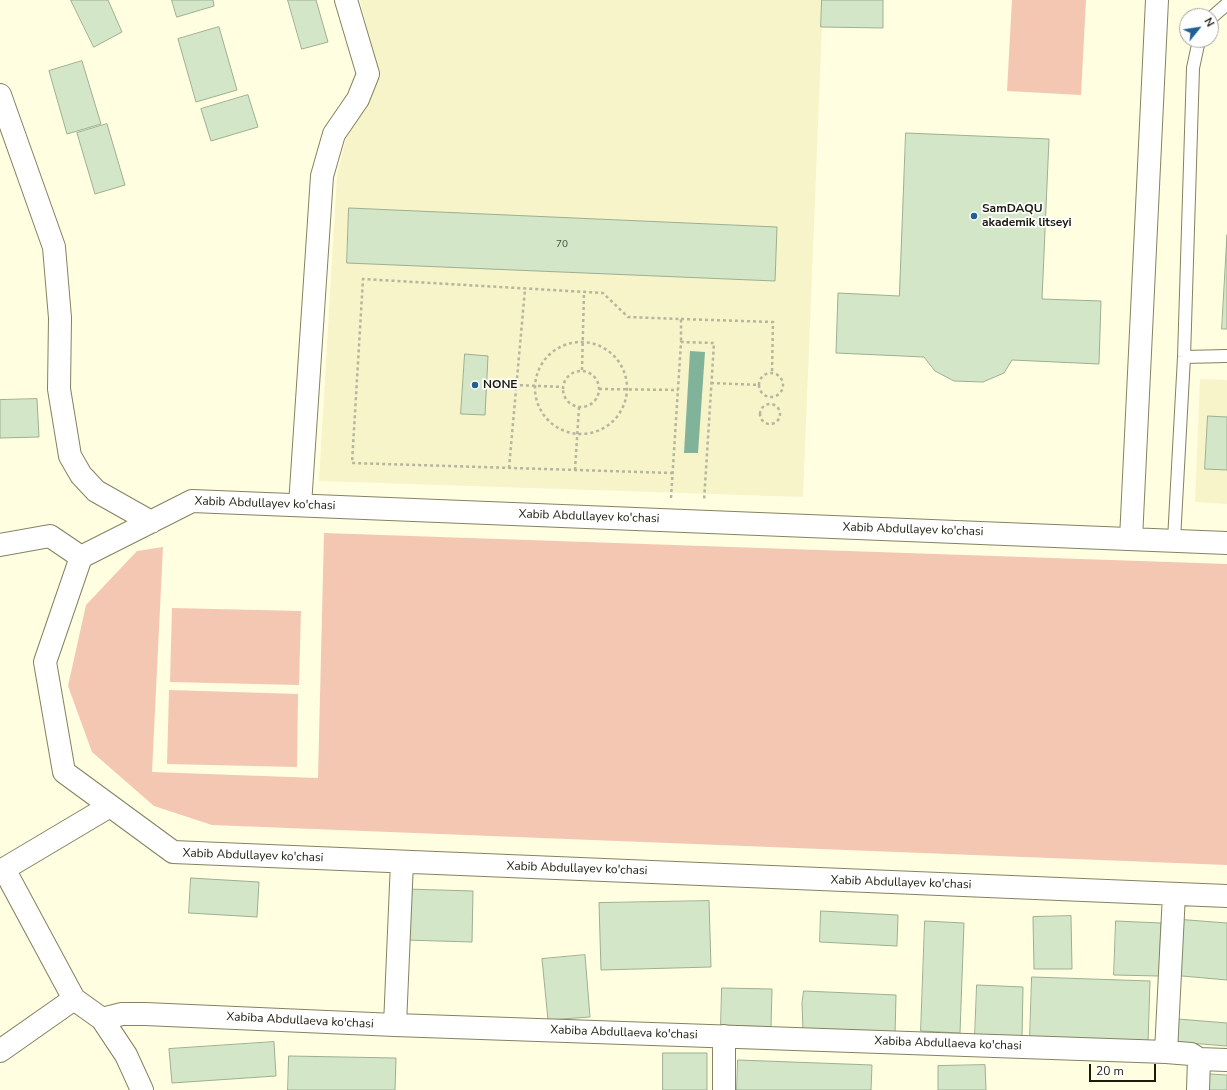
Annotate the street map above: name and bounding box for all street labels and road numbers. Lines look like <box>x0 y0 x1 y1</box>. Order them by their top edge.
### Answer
street label: Xabib Abdullayev ko'chasi <box>194 494 336 514</box>
street label: Xabib Abdullayev ko'chasi <box>518 507 660 527</box>
street label: Xabib Abdullayev ko'chasi <box>842 520 984 540</box>
street label: Xabib Abdullayev ko'chasi <box>182 846 324 866</box>
street label: Xabib Abdullayev ko'chasi <box>506 859 648 879</box>
street label: Xabib Abdullayev ko'chasi <box>830 873 972 893</box>
street label: Xabiba Abdullaeva ko'chasi <box>226 1010 374 1032</box>
street label: Xabiba Abdullaeva ko'chasi <box>550 1023 698 1043</box>
street label: Xabiba Abdullaeva ko'chasi <box>874 1034 1022 1054</box>

